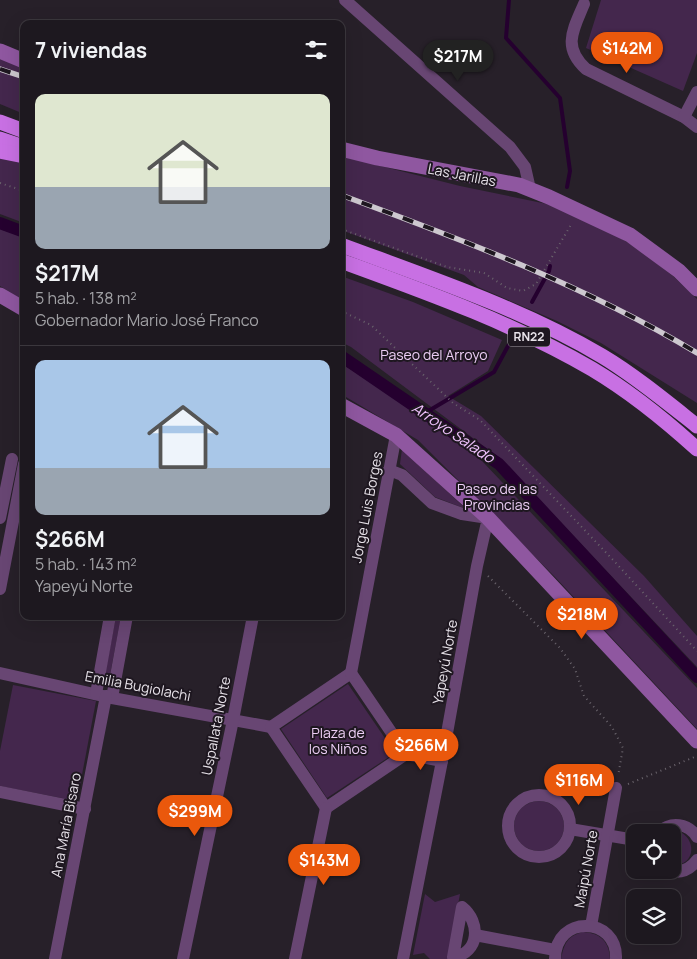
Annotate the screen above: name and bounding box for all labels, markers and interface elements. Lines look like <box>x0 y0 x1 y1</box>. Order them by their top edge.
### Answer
pin: $142M <box>592 32 662 74</box>
text: 7 viviendas <box>35 36 147 64</box>
icon: filters <box>302 36 330 64</box>
text: $142M <box>602 37 652 59</box>
pin: $217M <box>423 39 493 82</box>
text: $217M <box>434 45 482 67</box>
icon: home <box>138 127 228 217</box>
street label: Las Jarillas <box>426 159 498 190</box>
text: $217M <box>35 259 99 287</box>
text: 5 hab. · 138 m² <box>35 287 137 309</box>
text: Gobernador Mario José Franco <box>35 309 259 331</box>
road number: RN22 <box>508 328 550 347</box>
park label: Paseo del Arroyo <box>380 345 488 364</box>
icon: home <box>138 392 228 482</box>
water label: Arroyo Salado <box>408 397 500 469</box>
street label: Jorge Luis Borges <box>346 450 387 564</box>
park label: Paseo de las Provincias <box>457 479 537 514</box>
text: $266M <box>35 525 105 553</box>
text: 5 hab. · 143 m² <box>35 553 137 575</box>
text: Yapeyú Norte <box>35 575 133 597</box>
pin: $218M <box>547 598 617 640</box>
text: $218M <box>557 603 607 625</box>
street label: Yapeyú Norte <box>428 618 461 706</box>
street label: Emilia Bugiolachi <box>84 666 193 705</box>
street label: Uspallata Norte <box>197 675 234 777</box>
park label: Plaza de los Niños <box>309 723 367 758</box>
pin: $266M <box>386 728 456 771</box>
text: $266M <box>394 734 448 756</box>
pin: $116M <box>544 764 614 806</box>
text: $116M <box>555 769 603 791</box>
street label: Ana María Bisaro <box>46 771 85 879</box>
pin: $299M <box>160 794 230 837</box>
text: $299M <box>168 800 222 822</box>
map controls <box>626 824 681 944</box>
button: locate <box>626 824 681 879</box>
street label: Maipú Norte <box>569 829 602 909</box>
pin: $143M <box>289 844 359 886</box>
text: $143M <box>299 849 349 871</box>
button: layers <box>626 889 681 944</box>

